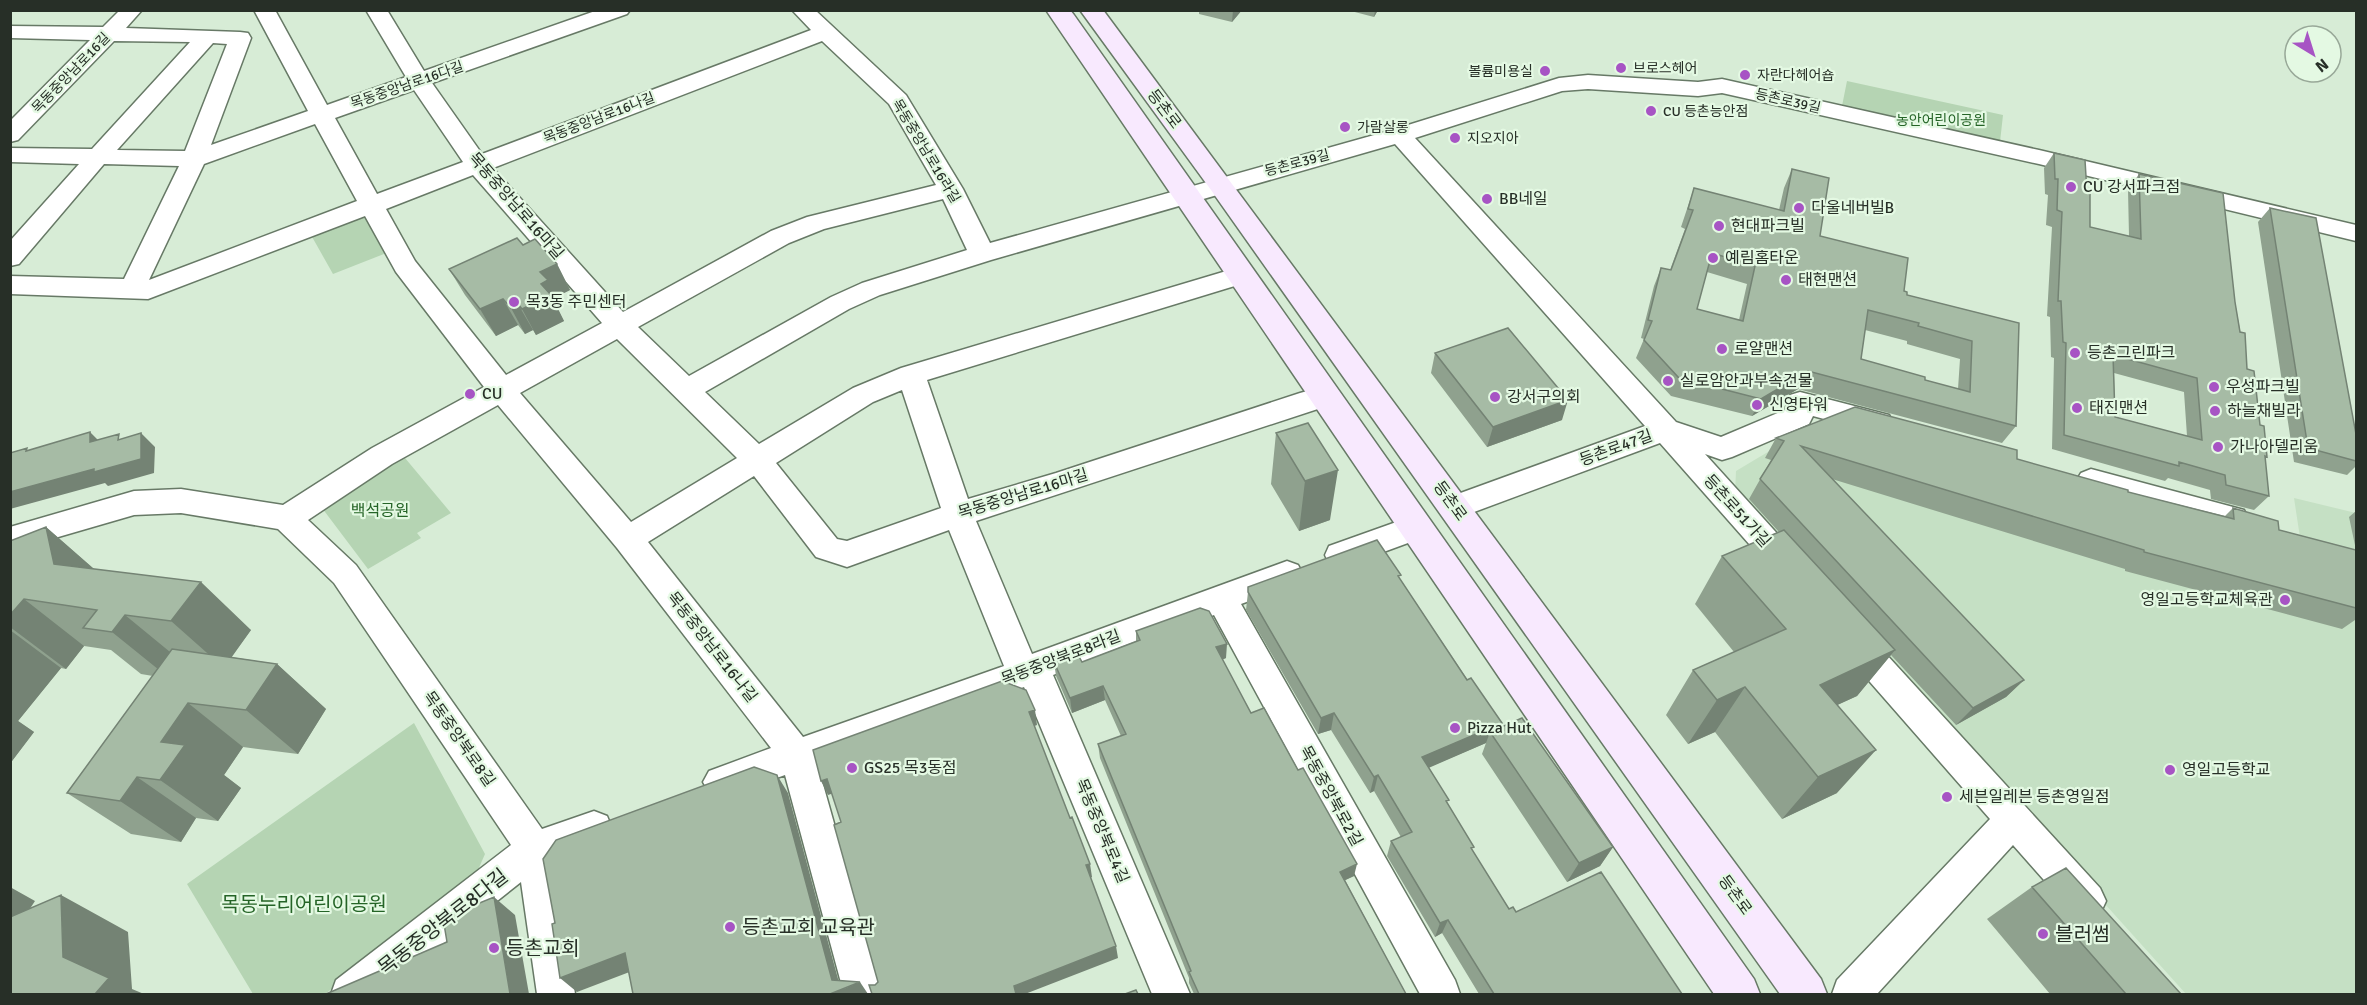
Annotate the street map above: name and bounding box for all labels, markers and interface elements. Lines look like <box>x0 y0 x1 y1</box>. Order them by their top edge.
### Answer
north arrow <box>2283 24 2343 84</box>
street label: 목동중앙남로16길 <box>28 29 114 117</box>
text: N <box>2311 54 2332 76</box>
street label: 목동중앙남로16다길 <box>348 58 466 112</box>
place label: 브로스헤어 <box>1633 60 1697 77</box>
marker: 브로스헤어 <box>1614 61 1628 75</box>
place label: 볼륨미용실 <box>1469 63 1533 80</box>
marker: 볼륨미용실 <box>1538 64 1552 78</box>
place label: 자란다헤어숍 <box>1757 67 1834 84</box>
marker: 자란다헤어숍 <box>1738 68 1752 82</box>
street label: 등촌로 <box>1143 85 1185 133</box>
street label: 등촌로39길 <box>1754 85 1822 117</box>
street label: 목동중앙남로16나길 <box>541 89 657 147</box>
street label: 목동중앙남로16라길 <box>888 96 964 206</box>
place label: CU 등촌능안점 <box>1663 103 1748 120</box>
marker: CU 등촌능안점 <box>1644 104 1658 118</box>
park label: 농안어린이공원 <box>1896 112 1986 129</box>
place label: 가람살롱 <box>1357 119 1409 136</box>
marker: 가람살롱 <box>1338 120 1352 134</box>
place label: 지오지아 <box>1467 130 1519 147</box>
marker: 지오지아 <box>1448 131 1462 145</box>
street label: 등촌로39길 <box>1263 146 1331 180</box>
street label: 목동중앙남로16마길 <box>464 148 568 264</box>
place label: CU 강서파크점 <box>2083 177 2180 197</box>
marker: CU 강서파크점 <box>2064 180 2078 194</box>
place label: BB네일 <box>1499 189 1548 209</box>
marker: BB네일 <box>1480 192 1494 206</box>
place label: 다울네버빌B <box>1811 198 1894 218</box>
marker: 다울네버빌B <box>1792 201 1806 215</box>
place label: 현대파크빌 <box>1731 216 1805 236</box>
marker: 현대파크빌 <box>1712 219 1726 233</box>
place label: 예림홈타운 <box>1725 248 1799 268</box>
marker: 예림홈타운 <box>1706 251 1720 265</box>
place label: 태현맨션 <box>1798 270 1857 290</box>
marker: 태현맨션 <box>1779 273 1793 287</box>
place label: 목3동 주민센터 <box>526 292 626 312</box>
marker: 목3동 주민센터 <box>507 295 521 309</box>
place label: 로얄맨션 <box>1734 339 1793 359</box>
marker: 로얄맨션 <box>1715 342 1729 356</box>
place label: 등촌그린파크 <box>2087 343 2175 363</box>
marker: 등촌그린파크 <box>2068 346 2082 360</box>
place label: 실로암안과부속건물 <box>1680 371 1812 391</box>
marker: 실로암안과부속건물 <box>1661 374 1675 388</box>
place label: 우성파크빌 <box>2226 377 2300 397</box>
marker: 우성파크빌 <box>2207 380 2221 394</box>
place label: CU <box>482 384 502 404</box>
marker: CU <box>463 387 477 401</box>
place label: 강서구의회 <box>1507 387 1581 407</box>
marker: 강서구의회 <box>1488 390 1502 404</box>
place label: 신영타워 <box>1769 395 1828 415</box>
marker: 신영타워 <box>1750 398 1764 412</box>
place label: 태진맨션 <box>2089 398 2148 418</box>
marker: 태진맨션 <box>2070 401 2084 415</box>
place label: 하늘채빌라 <box>2227 401 2301 421</box>
marker: 하늘채빌라 <box>2208 404 2222 418</box>
street label: 등촌로47길 <box>1577 426 1655 470</box>
place label: 가나아델리움 <box>2230 437 2318 457</box>
marker: 가나아델리움 <box>2211 440 2225 454</box>
street label: 목동중앙남로16마길 <box>956 465 1090 523</box>
street label: 등촌로51가길 <box>1699 471 1775 551</box>
street label: 등촌로 <box>1429 477 1471 525</box>
park label: 백석공원 <box>351 501 409 521</box>
street label: 목동중앙남로16나길 <box>663 588 761 706</box>
place label: 영일고등학교체육관 <box>2141 590 2273 610</box>
marker: 영일고등학교체육관 <box>2278 593 2292 607</box>
street label: 목동중앙북로8라길 <box>998 626 1124 690</box>
street label: 목동중앙북로8길 <box>419 688 499 790</box>
place label: Pizza Hut <box>1467 718 1532 738</box>
marker: Pizza Hut <box>1448 721 1462 735</box>
street label: 목동중앙북로2길 <box>1295 742 1367 850</box>
place label: GS25 목3동점 <box>864 758 957 778</box>
place label: 영일고등학교 <box>2182 760 2270 780</box>
marker: GS25 목3동점 <box>845 761 859 775</box>
marker: 영일고등학교 <box>2163 763 2177 777</box>
street label: 목동중앙북로4길 <box>1071 776 1133 886</box>
place label: 세븐일레븐 등촌영일점 <box>1959 787 2110 807</box>
marker: 세븐일레븐 등촌영일점 <box>1940 790 1954 804</box>
street label: 목동중앙북로8다길 <box>373 864 513 980</box>
street label: 등촌로 <box>1714 871 1756 919</box>
park label: 목동누리어린이공원 <box>221 892 387 917</box>
place label: 등촌교회 교육관 <box>742 915 875 940</box>
marker: 등촌교회 교육관 <box>723 920 737 934</box>
place label: 블러썸 <box>2055 922 2110 947</box>
marker: 블러썸 <box>2036 927 2050 941</box>
place label: 등촌교회 <box>506 936 580 961</box>
marker: 등촌교회 <box>487 941 501 955</box>

